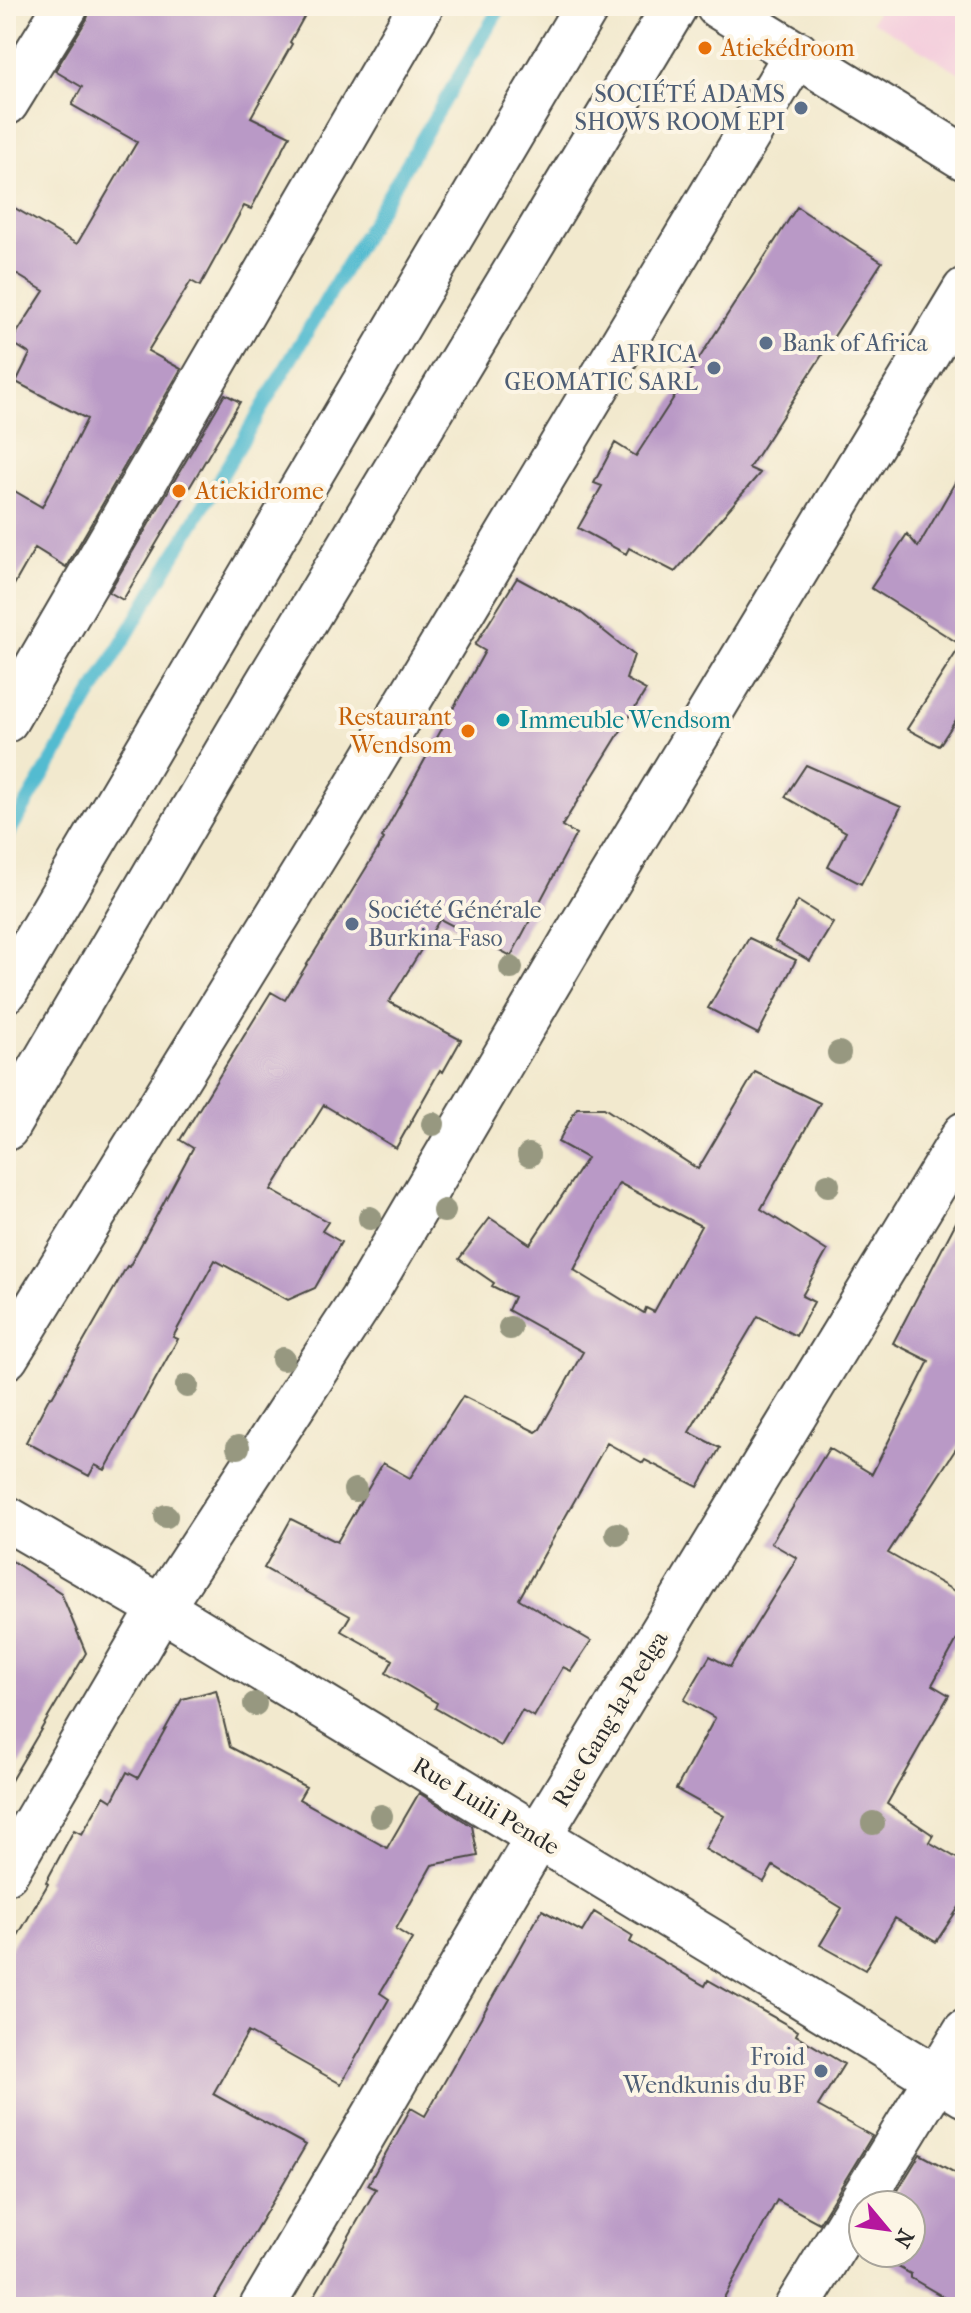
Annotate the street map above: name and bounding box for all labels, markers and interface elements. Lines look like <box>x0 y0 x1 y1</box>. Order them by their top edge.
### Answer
place label: Atiekédroom <box>720 34 855 62</box>
marker: Atiekédroom <box>696 39 714 57</box>
place label: SOCIÉTÉ ADAMS SHOWS ROOM EPI <box>575 79 785 136</box>
marker: SOCIÉTÉ ADAMS SHOWS ROOM EPI <box>792 99 810 117</box>
place label: Bank of Africa <box>782 329 928 357</box>
marker: Bank of Africa <box>757 334 775 352</box>
place label: AFRICA GEOMATIC SARL <box>504 340 699 396</box>
marker: AFRICA GEOMATIC SARL <box>705 359 723 377</box>
place label: Atiekidrome <box>194 477 324 505</box>
marker: Atiekidrome <box>170 482 188 500</box>
place label: Restaurant Wendsom <box>337 703 452 759</box>
place label: Immeuble Wendsom <box>519 706 731 734</box>
marker: Immeuble Wendsom <box>494 711 512 729</box>
marker: Restaurant Wendsom <box>459 722 477 740</box>
place label: Société Générale Burkina-Faso <box>368 896 542 952</box>
marker: Société Générale Burkina-Faso <box>343 915 361 933</box>
street label: Rue Gang-la-Peelga <box>546 1625 674 1812</box>
street label: Rue Luili Pende <box>408 1751 565 1861</box>
place label: Froid Wendkunis du BF <box>622 2043 806 2099</box>
marker: Froid Wendkunis du BF <box>812 2062 830 2080</box>
north arrow <box>847 2189 927 2269</box>
text: N <box>888 2225 919 2252</box>

